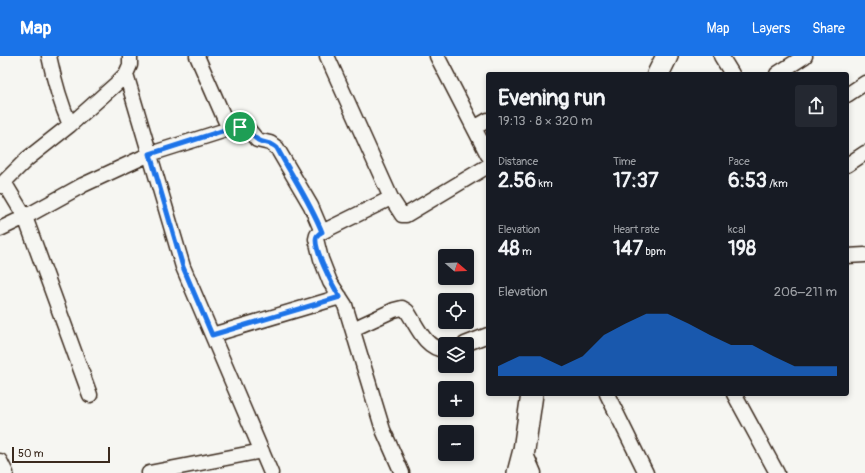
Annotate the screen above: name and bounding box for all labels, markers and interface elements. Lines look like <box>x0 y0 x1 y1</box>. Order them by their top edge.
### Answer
text: Map <box>20 16 51 40</box>
text: Map <box>707 20 730 37</box>
text: Layers <box>752 20 790 37</box>
text: Share <box>812 20 845 37</box>
text: Evening run <box>498 84 606 112</box>
button: share <box>795 85 837 127</box>
pin <box>223 110 257 144</box>
text: 19:13 · 8 × 320 m <box>498 113 593 129</box>
icon: arrive <box>229 116 251 138</box>
text: Distance <box>498 155 538 168</box>
text: Time <box>613 155 636 168</box>
text: Pace <box>728 155 750 168</box>
text: 2.56 <box>498 168 536 193</box>
text: 17:37 <box>613 168 658 193</box>
text: 6:53 <box>728 168 767 193</box>
text: km <box>536 177 553 190</box>
text: /km <box>767 177 788 190</box>
text: Elevation <box>498 223 540 236</box>
text: Heart rate <box>613 223 659 236</box>
text: kcal <box>728 223 746 236</box>
text: 48 <box>498 236 520 261</box>
text: 147 <box>613 236 643 261</box>
text: 198 <box>728 236 756 261</box>
text: m <box>520 245 532 258</box>
text: bpm <box>643 245 666 258</box>
north arrow <box>438 249 474 285</box>
map controls <box>438 249 474 461</box>
text: Elevation <box>498 284 548 300</box>
text: 206–211 m <box>774 284 837 300</box>
button: locate <box>438 293 474 329</box>
button: layers <box>438 337 474 373</box>
button: + <box>438 381 474 417</box>
button: − <box>438 425 474 461</box>
scale bar <box>12 445 110 464</box>
text: 50 m <box>18 447 44 460</box>

